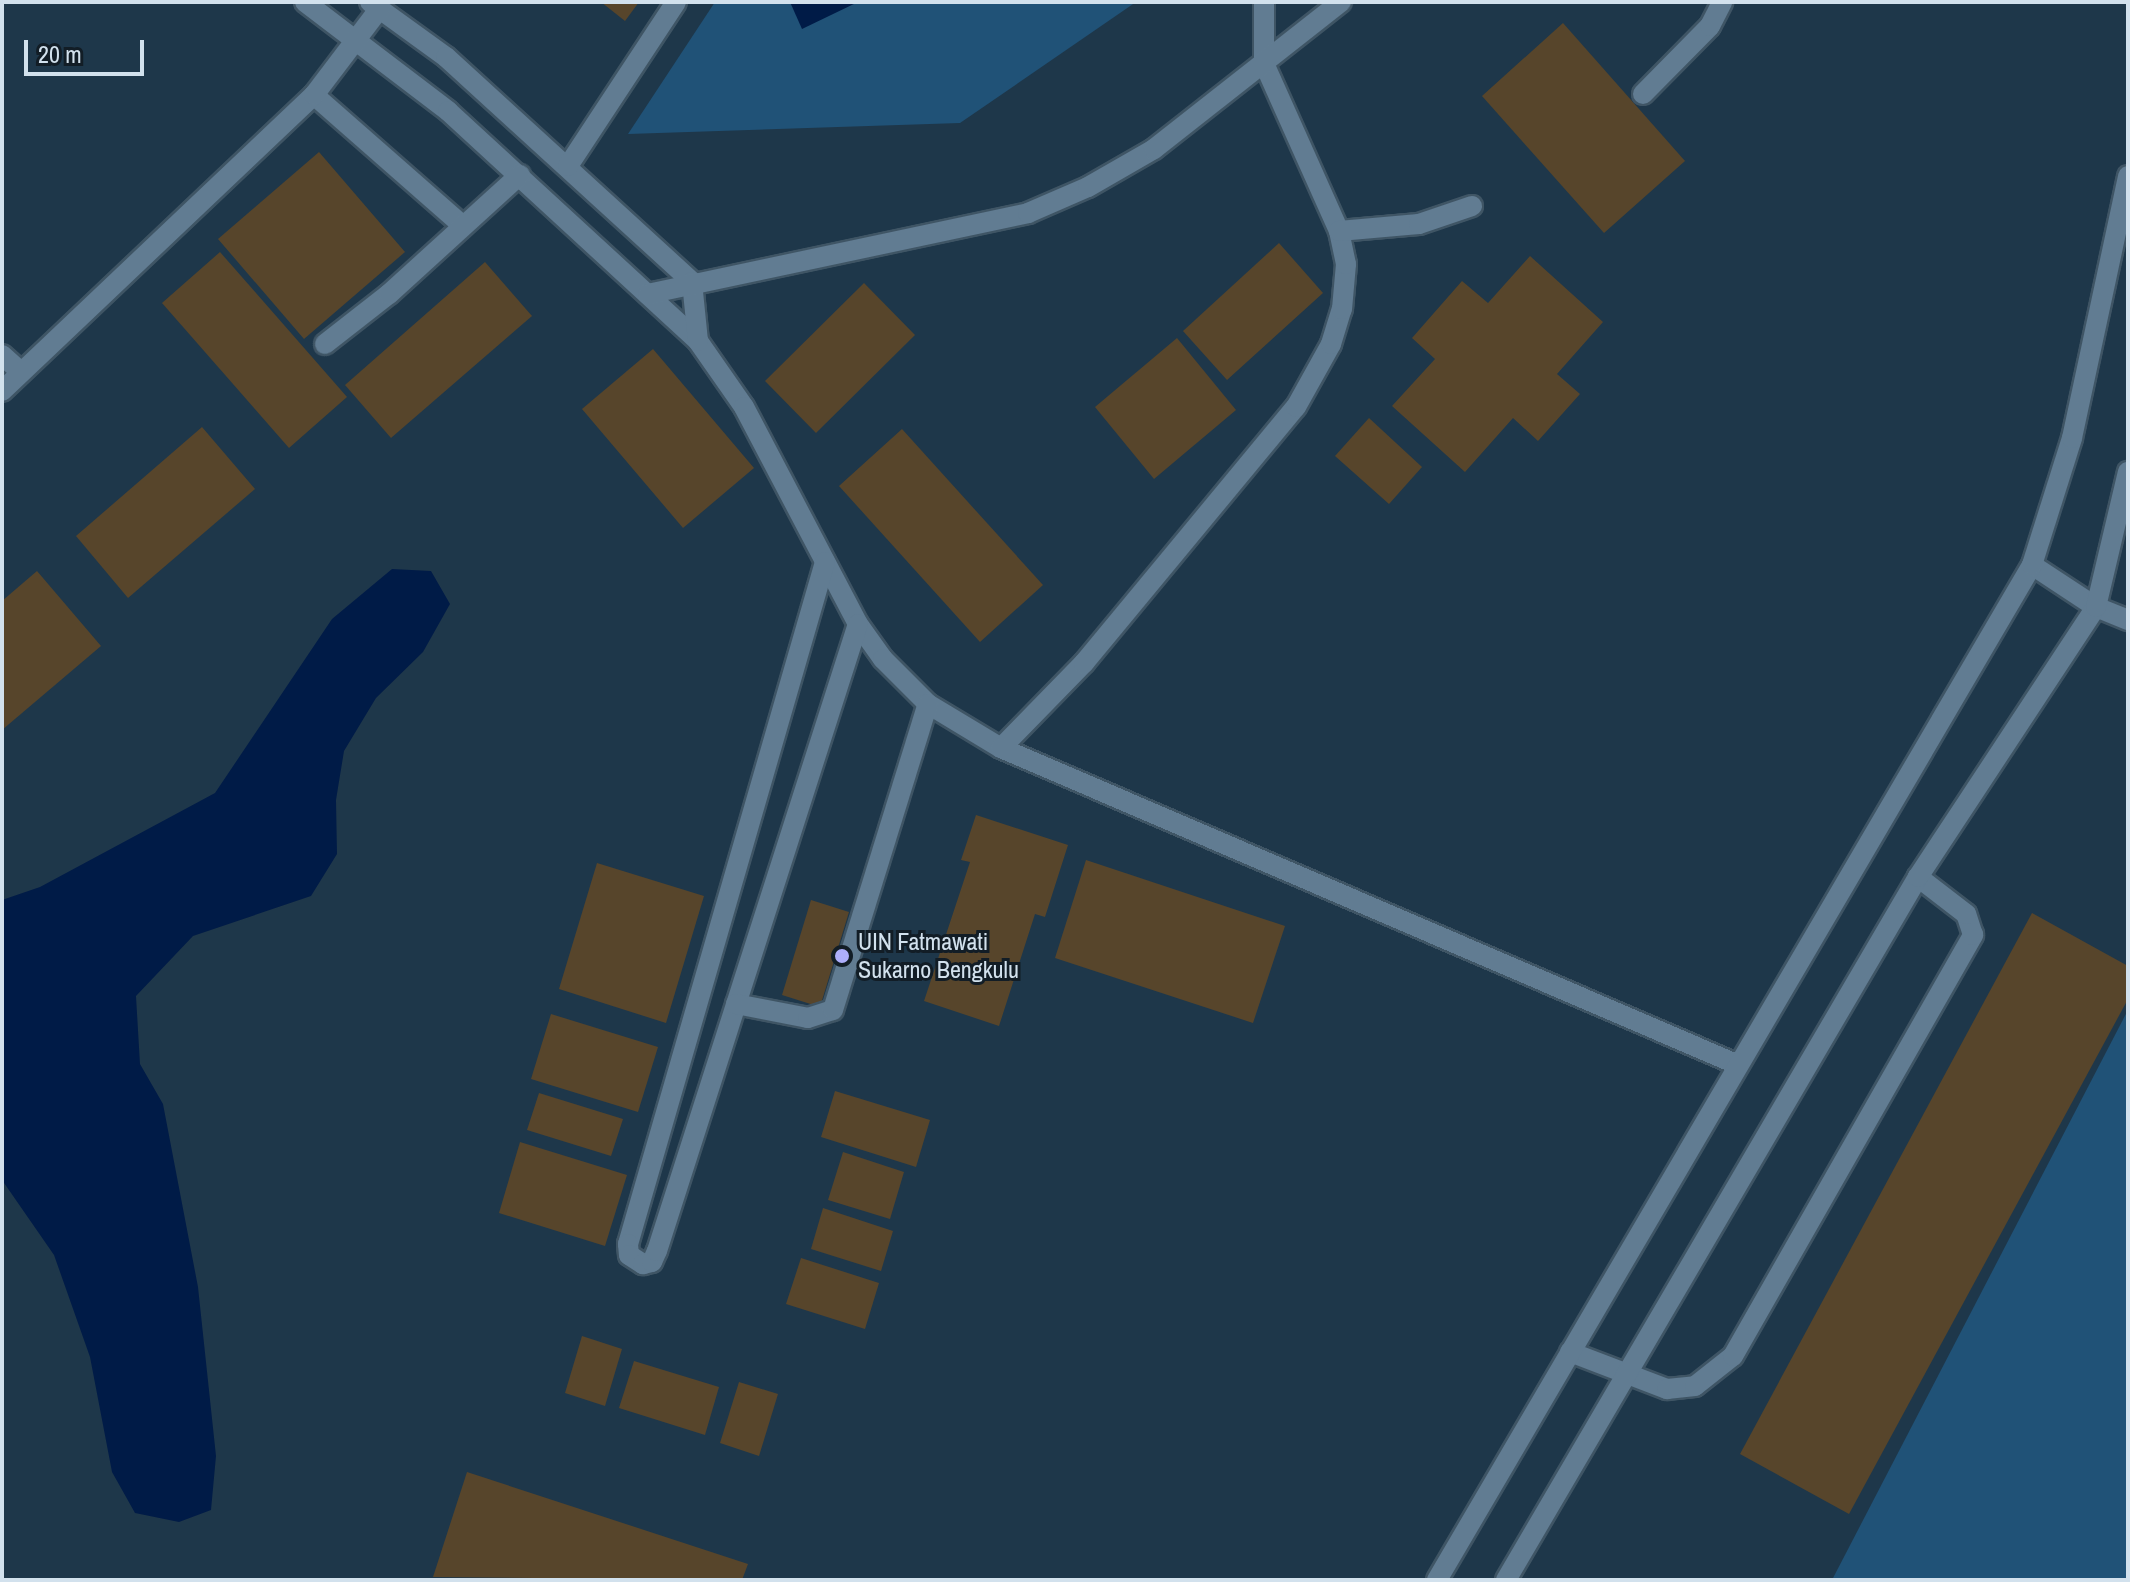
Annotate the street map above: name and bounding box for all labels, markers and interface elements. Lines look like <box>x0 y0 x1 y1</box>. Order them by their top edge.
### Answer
scale bar <box>28 24 148 74</box>
text: 20 m <box>38 38 82 70</box>
place label: UIN Fatmawati Sukarno Bengkulu <box>858 928 1019 984</box>
marker: UIN Fatmawati Sukarno Bengkulu <box>833 947 851 965</box>

